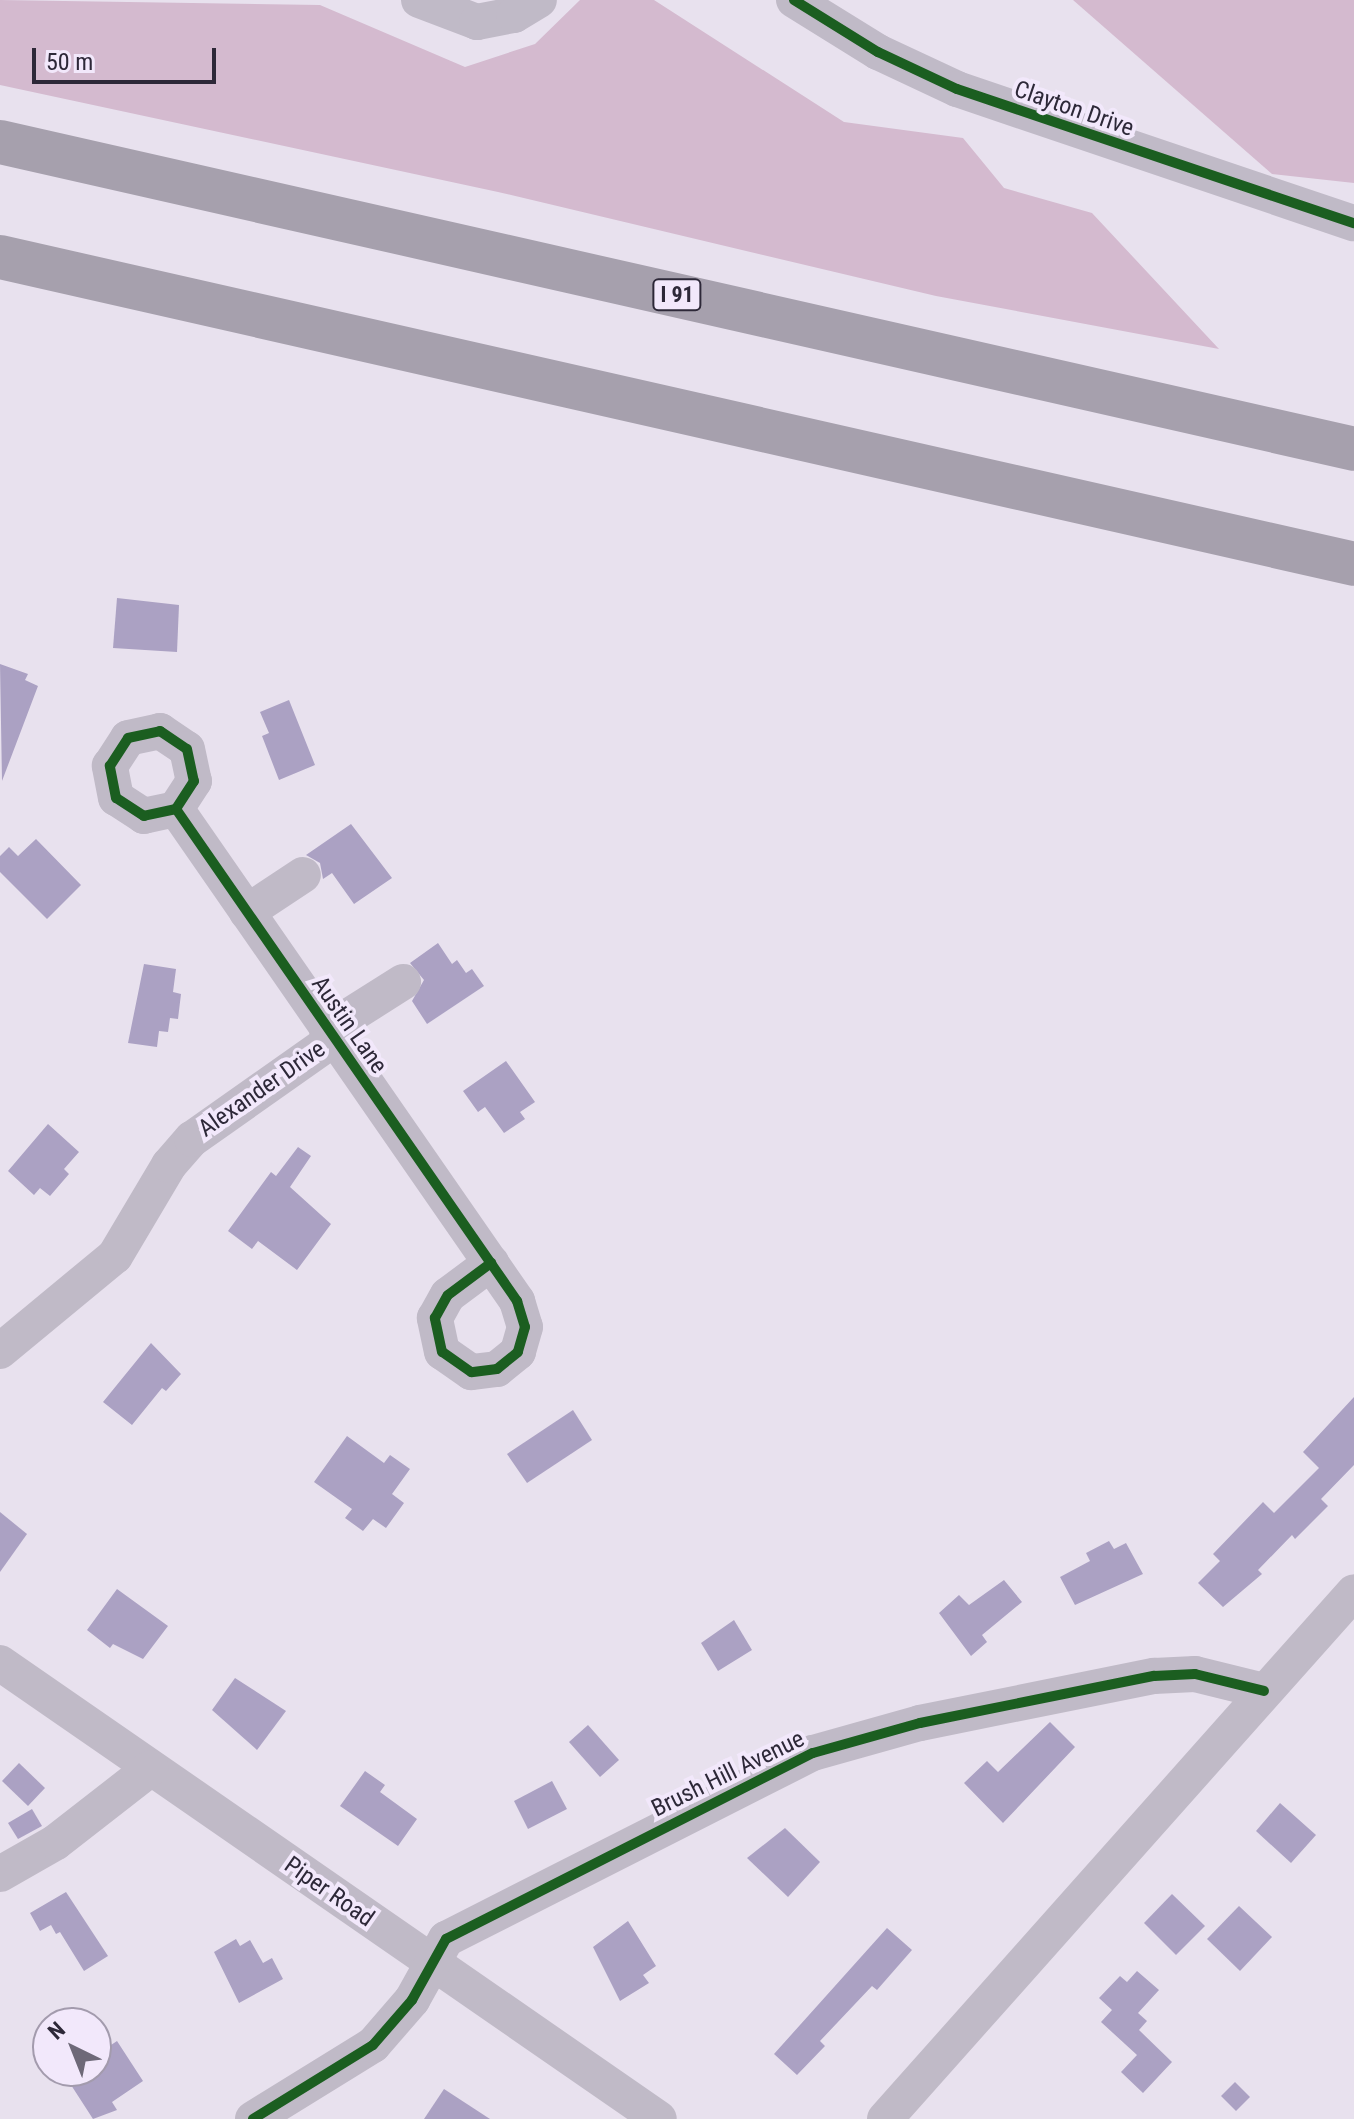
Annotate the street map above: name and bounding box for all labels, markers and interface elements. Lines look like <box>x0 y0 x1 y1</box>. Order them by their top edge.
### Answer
scale bar <box>36 32 220 82</box>
text: 50 m <box>46 48 93 76</box>
street label: Clayton Drive <box>1011 75 1137 143</box>
road number: I 91 <box>651 277 703 313</box>
street label: Austin Lane <box>305 971 393 1079</box>
street label: Alexander Drive <box>193 1035 331 1143</box>
street label: Brush Hill Avenue <box>647 1725 809 1823</box>
street label: Piper Road <box>279 1851 379 1933</box>
north arrow <box>32 2007 112 2087</box>
text: N <box>43 2017 70 2044</box>

